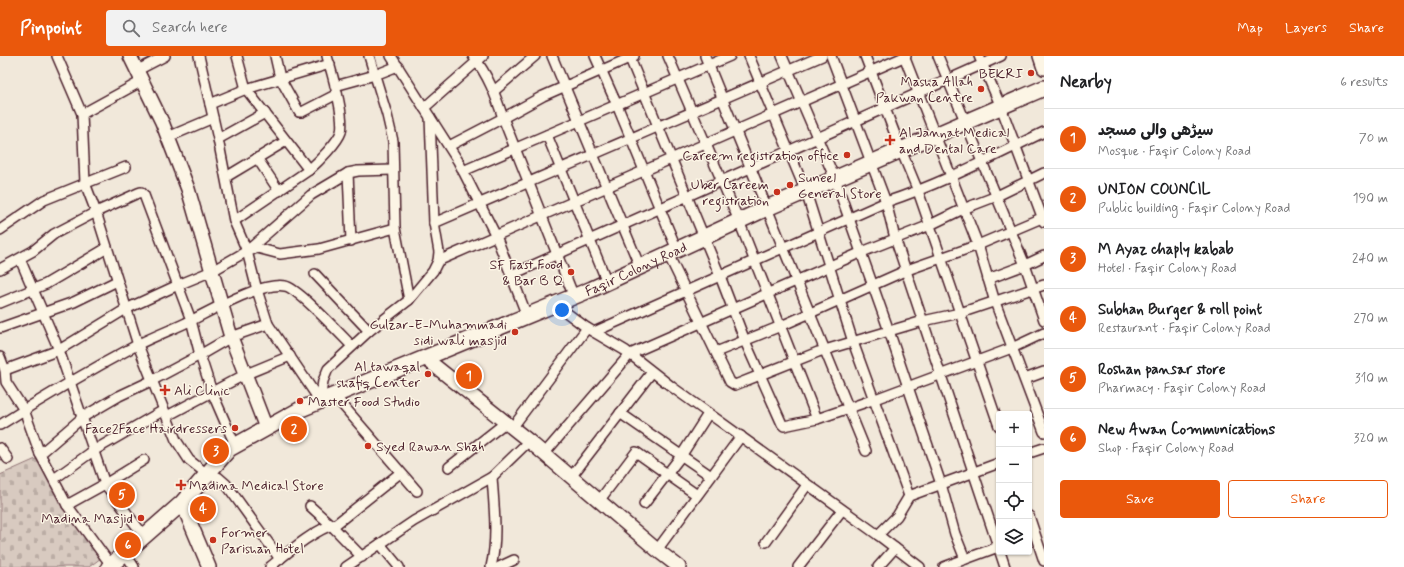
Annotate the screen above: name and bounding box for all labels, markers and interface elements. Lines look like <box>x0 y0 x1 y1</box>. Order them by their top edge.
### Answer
search box <box>106 10 386 46</box>
text: Pinpoint <box>20 16 82 41</box>
icon: search <box>120 17 142 39</box>
text: Search here <box>152 18 228 38</box>
text: Map <box>1237 19 1263 37</box>
text: Layers <box>1285 19 1327 37</box>
text: Share <box>1349 19 1384 37</box>
place label: BEKRI <box>979 65 1023 83</box>
marker: BEKRI <box>1026 68 1036 78</box>
text: Nearby <box>1060 71 1112 93</box>
place label: Masha Allah Pakwan Centre <box>876 73 973 107</box>
text: 6 results <box>1340 74 1388 91</box>
marker: Masha Allah Pakwan Centre <box>976 84 986 94</box>
text: سیڑھی والی مسجد <box>1098 121 1213 141</box>
place label: Al Jannat Medical and Dental Care <box>899 124 1009 158</box>
text: 1 <box>1070 130 1076 147</box>
text: 70 m <box>1359 130 1388 147</box>
marker: Al Jannat Medical and Dental Care <box>884 134 896 146</box>
text: Mosque · Faqir Colony Road <box>1098 143 1251 160</box>
place label: Careem registration office <box>682 147 839 167</box>
marker: Careem registration office <box>842 150 852 160</box>
place label: Suneel General Store <box>798 169 882 203</box>
place label: Uber Careem registration <box>691 176 769 212</box>
marker: Suneel General Store <box>785 180 795 190</box>
text: UNION COUNCIL <box>1098 180 1211 200</box>
marker: Uber Careem registration <box>772 187 782 197</box>
text: 2 <box>1070 190 1076 207</box>
text: 190 m <box>1353 190 1388 207</box>
text: Public building · Faqir Colony Road <box>1098 200 1290 217</box>
street label: Faqir Colony Road <box>583 238 690 301</box>
text: M Ayaz chaply kabab <box>1098 240 1234 260</box>
text: 3 <box>1070 250 1076 267</box>
text: 240 m <box>1352 250 1388 267</box>
place label: SF Fast Food & Bar B Q <box>489 256 563 290</box>
text: Hotel · Faqir Colony Road <box>1098 260 1237 277</box>
marker: SF Fast Food & Bar B Q <box>566 267 576 277</box>
your location <box>552 300 572 320</box>
text: Subhan Burger & roll point <box>1098 300 1262 320</box>
text: 4 <box>1069 310 1077 327</box>
text: 270 m <box>1353 310 1388 327</box>
place label: Gulzar-E-Muhammadi sidi wali masjid <box>369 316 507 350</box>
text: Restaurant · Faqir Colony Road <box>1098 320 1271 337</box>
marker: Gulzar-E-Muhammadi sidi wali masjid <box>510 327 520 337</box>
place label: Al tawaqal shafiq Center <box>337 358 420 392</box>
text: Roshan pansar store <box>1098 360 1226 380</box>
pin: 1 <box>456 361 482 391</box>
marker: Al tawaqal shafiq Center <box>423 369 433 379</box>
text: 5 <box>1069 370 1077 387</box>
text: 310 m <box>1355 370 1388 387</box>
text: Pharmacy · Faqir Colony Road <box>1098 380 1266 397</box>
place label: Ali Clinic <box>174 382 230 400</box>
marker: Ali Clinic <box>159 384 171 396</box>
place label: Master Food Studio <box>308 393 420 411</box>
marker: Master Food Studio <box>295 396 305 406</box>
map controls <box>996 411 1032 555</box>
button: + <box>996 411 1032 447</box>
pin: 2 <box>281 414 307 444</box>
place label: Face2Face Hairdressers <box>85 420 227 438</box>
text: New Awan Communications <box>1098 420 1275 440</box>
marker: Face2Face Hairdressers <box>230 423 240 433</box>
text: 6 <box>1070 430 1076 447</box>
text: 320 m <box>1354 430 1388 447</box>
pin: 3 <box>203 436 229 466</box>
place label: Syed Rawan Shah <box>376 438 485 456</box>
text: Shop · Faqir Colony Road <box>1098 440 1234 457</box>
marker: Syed Rawan Shah <box>363 441 373 451</box>
button: − <box>996 447 1032 483</box>
place label: Madina Medical Store <box>189 477 324 495</box>
pin: 5 <box>109 480 135 510</box>
marker: Madina Medical Store <box>176 480 186 490</box>
button: Save <box>1060 480 1220 518</box>
button: Share <box>1228 480 1388 518</box>
button: locate <box>996 483 1032 519</box>
pin: 4 <box>190 494 216 524</box>
place label: Madina Masjid <box>41 510 133 528</box>
marker: Madina Masjid <box>136 513 146 523</box>
button: layers <box>996 519 1032 555</box>
place label: Former Parishan Hotel <box>221 524 304 558</box>
pin: 6 <box>115 530 141 560</box>
marker: Former Parishan Hotel <box>208 535 218 545</box>

